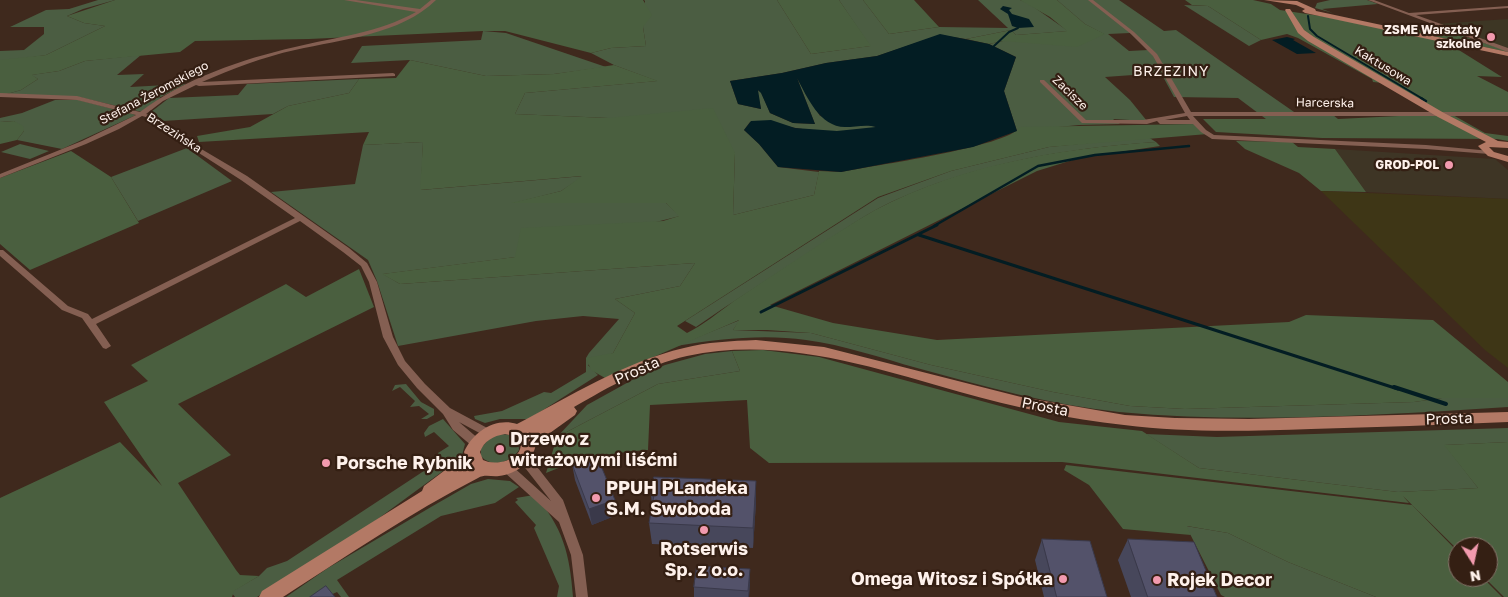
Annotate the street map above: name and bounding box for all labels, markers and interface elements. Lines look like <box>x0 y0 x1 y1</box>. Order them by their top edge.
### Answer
place label: ZSME Warsztaty szkolne <box>1384 23 1481 51</box>
marker: ZSME Warsztaty szkolne <box>1485 31 1497 43</box>
street label: Kaktusowa <box>1352 43 1414 89</box>
street label: Stefana Żeromskiego <box>97 58 211 128</box>
district label: BRZEZINY <box>1132 64 1210 80</box>
street label: Zacisze <box>1049 73 1091 113</box>
street label: Harcerska <box>1296 95 1354 111</box>
street label: Brzezińska <box>144 110 204 156</box>
place label: GROD-POL <box>1375 158 1439 172</box>
marker: GROD-POL <box>1443 159 1455 171</box>
street label: Prosta <box>612 353 662 389</box>
street label: Prosta <box>1020 394 1070 420</box>
street label: Prosta <box>1425 409 1473 429</box>
place label: Drzewo z witrażowymi liśćmi <box>510 428 677 470</box>
marker: Drzewo z witrażowymi liśćmi <box>494 443 506 455</box>
place label: Porsche Rybnik <box>336 452 473 474</box>
marker: Porsche Rybnik <box>320 457 332 469</box>
place label: PPUH PLandeka S.M. Swoboda <box>606 477 748 520</box>
marker: PPUH PLandeka S.M. Swoboda <box>590 492 602 504</box>
marker: Rotserwis Sp. z o.o. <box>698 524 710 536</box>
north arrow <box>1448 537 1498 587</box>
place label: Rotserwis Sp. z o.o. <box>660 538 748 580</box>
text: N <box>1469 567 1482 586</box>
place label: Omega Witosz i Spółka <box>851 568 1053 590</box>
place label: Rojek Decor <box>1167 569 1272 591</box>
marker: Omega Witosz i Spółka <box>1057 573 1069 585</box>
marker: Rojek Decor <box>1151 574 1163 586</box>

